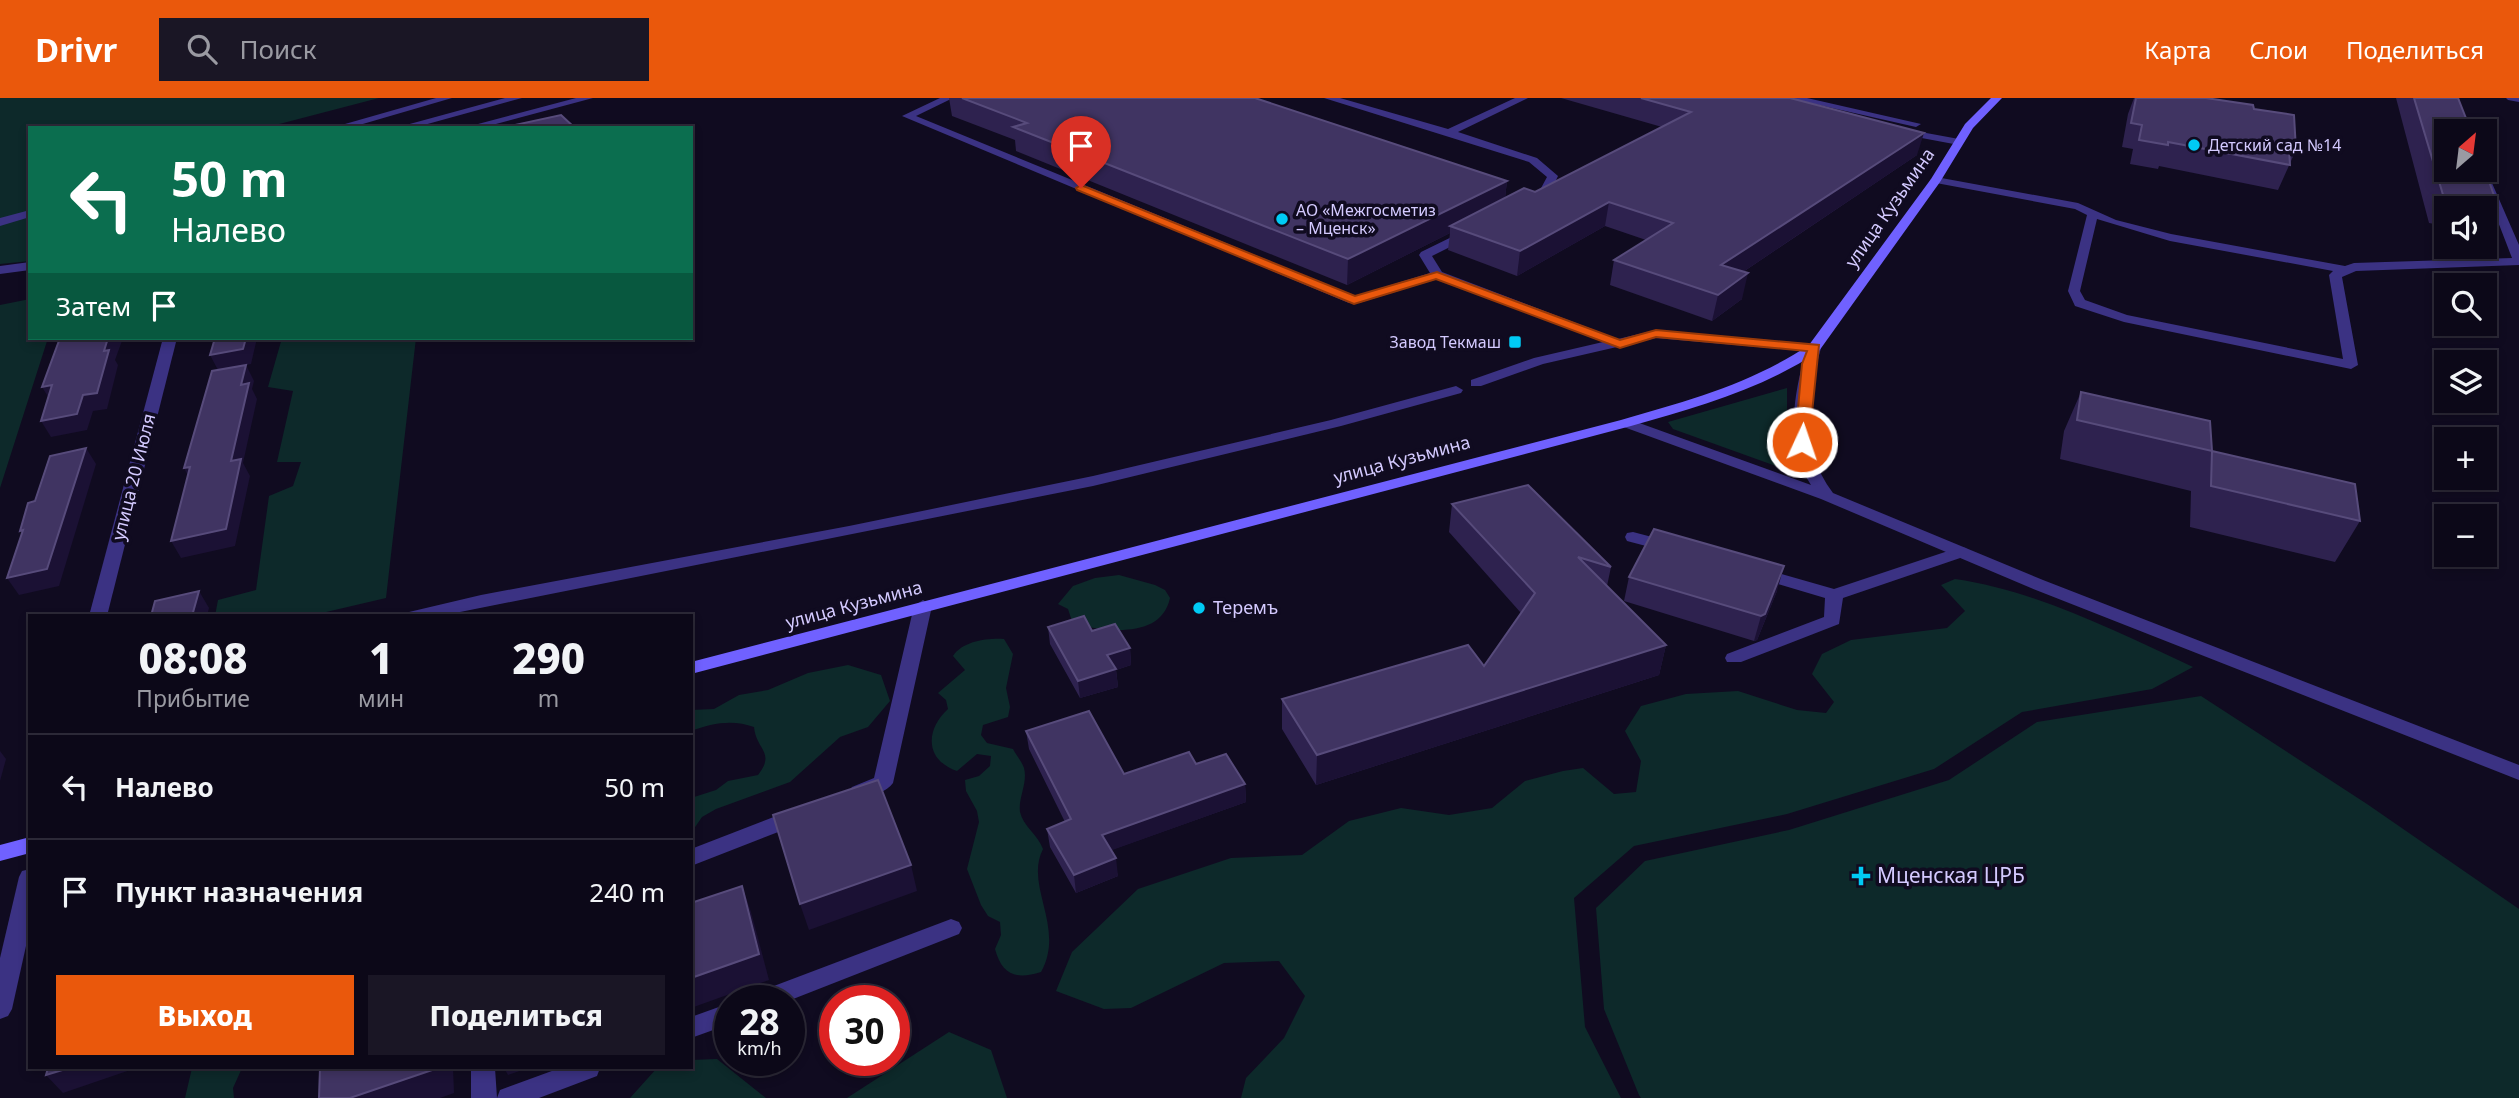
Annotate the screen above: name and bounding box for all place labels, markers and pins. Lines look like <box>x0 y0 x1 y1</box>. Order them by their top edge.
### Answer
pin <box>1051 116 1111 188</box>
place label: Детский сад №14 <box>2208 134 2341 156</box>
marker: Детский сад №14 <box>2186 137 2202 153</box>
place label: АО «Межгосметиз – Мценск» <box>1296 199 1436 239</box>
marker: АО «Межгосметиз – Мценск» <box>1274 211 1290 227</box>
place label: Завод Текмаш <box>1390 331 1501 353</box>
marker: Завод Текмаш <box>1507 334 1523 350</box>
place label: Теремъ <box>1213 595 1278 619</box>
marker: Теремъ <box>1191 600 1207 616</box>
place label: Мценская ЦРБ <box>1877 861 2025 889</box>
marker: Мценская ЦРБ <box>1851 866 1871 886</box>

